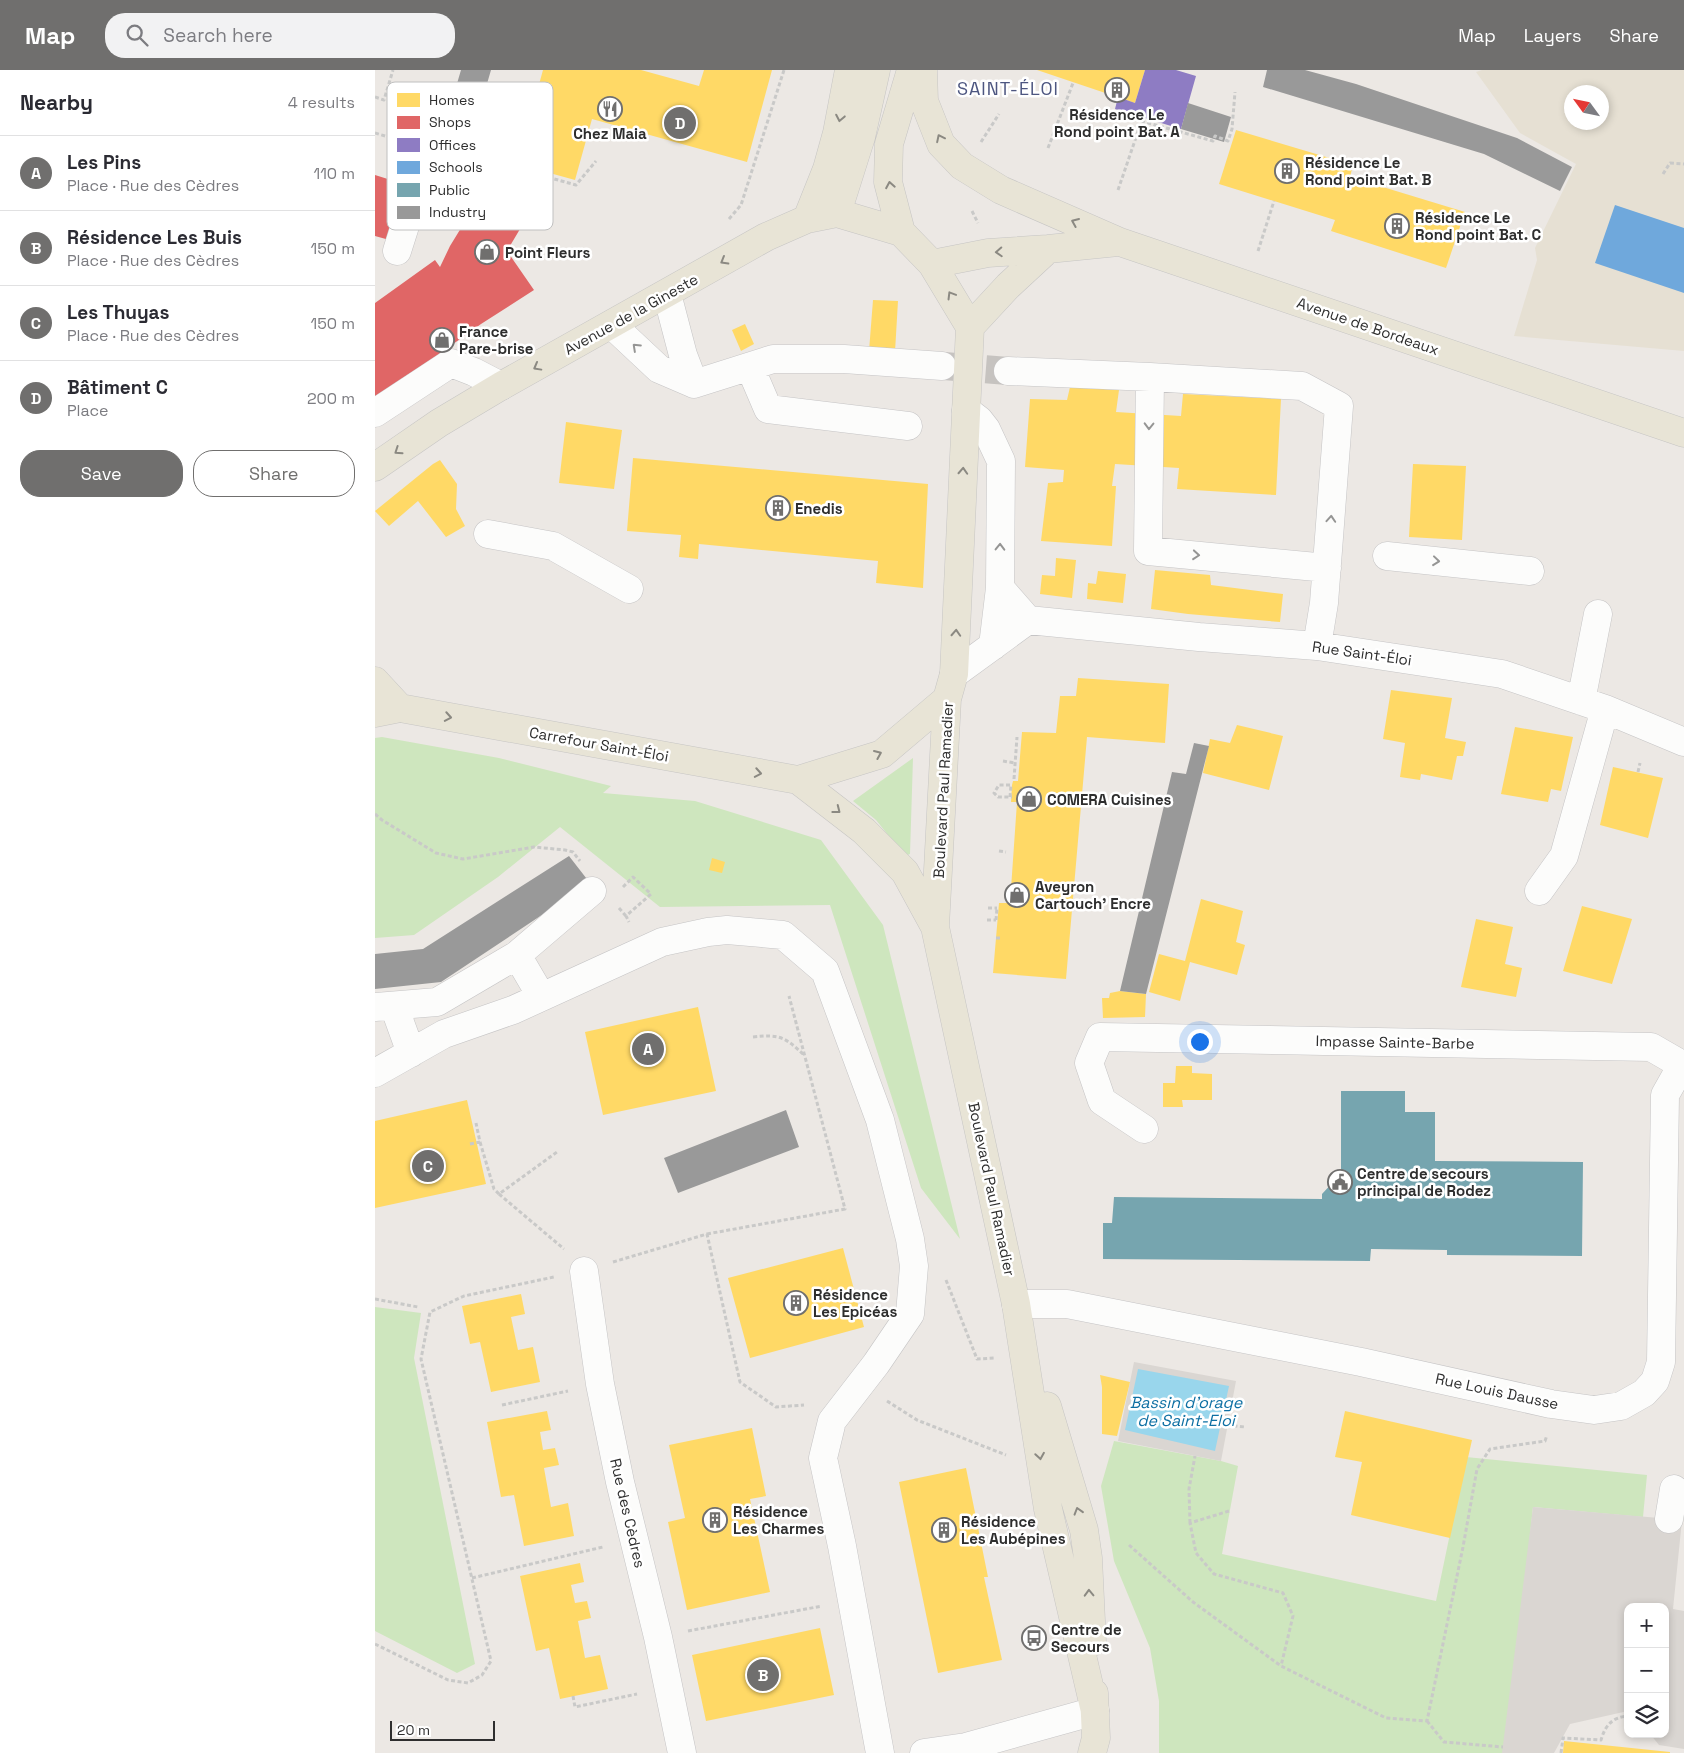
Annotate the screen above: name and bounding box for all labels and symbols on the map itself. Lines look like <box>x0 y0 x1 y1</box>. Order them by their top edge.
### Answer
district label: SAINT-ÉLOI <box>957 77 1059 100</box>
building icon: Résidence Le Rond point Bat. A <box>1104 77 1130 103</box>
legend <box>387 82 553 230</box>
north arrow <box>1564 85 1609 130</box>
text: Homes <box>429 91 475 109</box>
restaurant icon: Chez Maia <box>597 96 623 122</box>
pin: D <box>664 104 696 142</box>
place label: Résidence Le Rond point Bat. A <box>1054 105 1180 141</box>
text: Shops <box>429 113 471 131</box>
one-way arrow <box>836 113 846 122</box>
place label: Chez Maia <box>573 124 647 143</box>
one-way arrow <box>936 135 946 144</box>
text: Offices <box>429 136 476 154</box>
place label: Résidence Le Rond point Bat. B <box>1305 153 1431 189</box>
text: Schools <box>429 158 483 176</box>
building icon: Résidence Le Rond point Bat. B <box>1274 158 1300 184</box>
one-way arrow <box>885 180 895 189</box>
text: Public <box>429 181 470 199</box>
text: Industry <box>429 203 486 221</box>
place label: Résidence Le Rond point Bat. C <box>1415 208 1541 244</box>
building icon: Résidence Le Rond point Bat. C <box>1384 213 1410 239</box>
one-way arrow <box>1071 218 1080 229</box>
shop icon: Point Fleurs <box>474 239 500 265</box>
place label: Point Fleurs <box>505 243 590 262</box>
one-way arrow <box>995 246 1003 257</box>
one-way arrow <box>720 255 729 265</box>
street label: Avenue de la Gineste <box>561 269 701 359</box>
one-way arrow <box>948 292 958 301</box>
street label: Avenue de Bordeaux <box>1295 293 1442 359</box>
place label: France Pare-brise <box>459 322 534 358</box>
shop icon: France Pare-brise <box>429 327 455 353</box>
one-way arrow <box>632 344 641 353</box>
one-way arrow <box>533 361 542 371</box>
one-way arrow <box>1144 422 1154 430</box>
one-way arrow <box>394 445 403 454</box>
one-way arrow <box>958 467 969 475</box>
building icon: Enedis <box>765 495 791 521</box>
place label: Enedis <box>795 499 843 518</box>
one-way arrow <box>1325 515 1336 523</box>
one-way arrow <box>995 543 1005 550</box>
one-way arrow <box>1192 550 1200 561</box>
one-way arrow <box>1432 555 1440 566</box>
one-way arrow <box>951 629 961 637</box>
street label: Rue Saint-Éloi <box>1311 637 1413 669</box>
street label: Boulevard Paul Ramadier <box>929 701 957 879</box>
one-way arrow <box>443 711 452 721</box>
street label: Carrefour Saint-Éloi <box>528 722 670 766</box>
one-way arrow <box>873 750 882 761</box>
one-way arrow <box>754 767 763 777</box>
shop icon: COMERA Cuisines <box>1016 786 1042 812</box>
place label: COMERA Cuisines <box>1047 790 1172 809</box>
one-way arrow <box>831 804 840 813</box>
place label: Aveyron Cartouch' Encre <box>1035 877 1151 913</box>
shop icon: Aveyron Cartouch' Encre <box>1004 882 1030 908</box>
your location <box>1187 1029 1213 1055</box>
pin: A <box>632 1030 664 1068</box>
street label: Impasse Sainte-Barbe <box>1315 1031 1475 1053</box>
street label: Boulevard Paul Ramadier <box>964 1100 1020 1278</box>
pin: C <box>412 1147 444 1185</box>
place label: Centre de secours principal de Rodez <box>1357 1164 1491 1200</box>
public building icon: Centre de secours principal de Rodez <box>1327 1169 1353 1195</box>
place label: Résidence Les Epicéas <box>813 1285 897 1321</box>
building icon: Résidence Les Epicéas <box>783 1290 809 1316</box>
street label: Rue Louis Dausse <box>1434 1369 1561 1413</box>
water label: Bassin d'orage de Saint-Eloi <box>1130 1392 1243 1431</box>
one-way arrow <box>1034 1452 1045 1460</box>
street label: Rue des Cèdres <box>606 1456 650 1570</box>
place label: Résidence Les Charmes <box>733 1502 824 1538</box>
building icon: Résidence Les Charmes <box>702 1507 728 1533</box>
one-way arrow <box>1074 1507 1084 1515</box>
place label: Résidence Les Aubépines <box>961 1512 1066 1548</box>
building icon: Résidence Les Aubépines <box>931 1517 957 1543</box>
one-way arrow <box>1084 1588 1095 1596</box>
place label: Centre de Secours <box>1051 1620 1122 1656</box>
bus stop icon: Centre de Secours <box>1021 1625 1047 1651</box>
pin: B <box>747 1656 779 1694</box>
scale bar <box>390 1718 495 1741</box>

